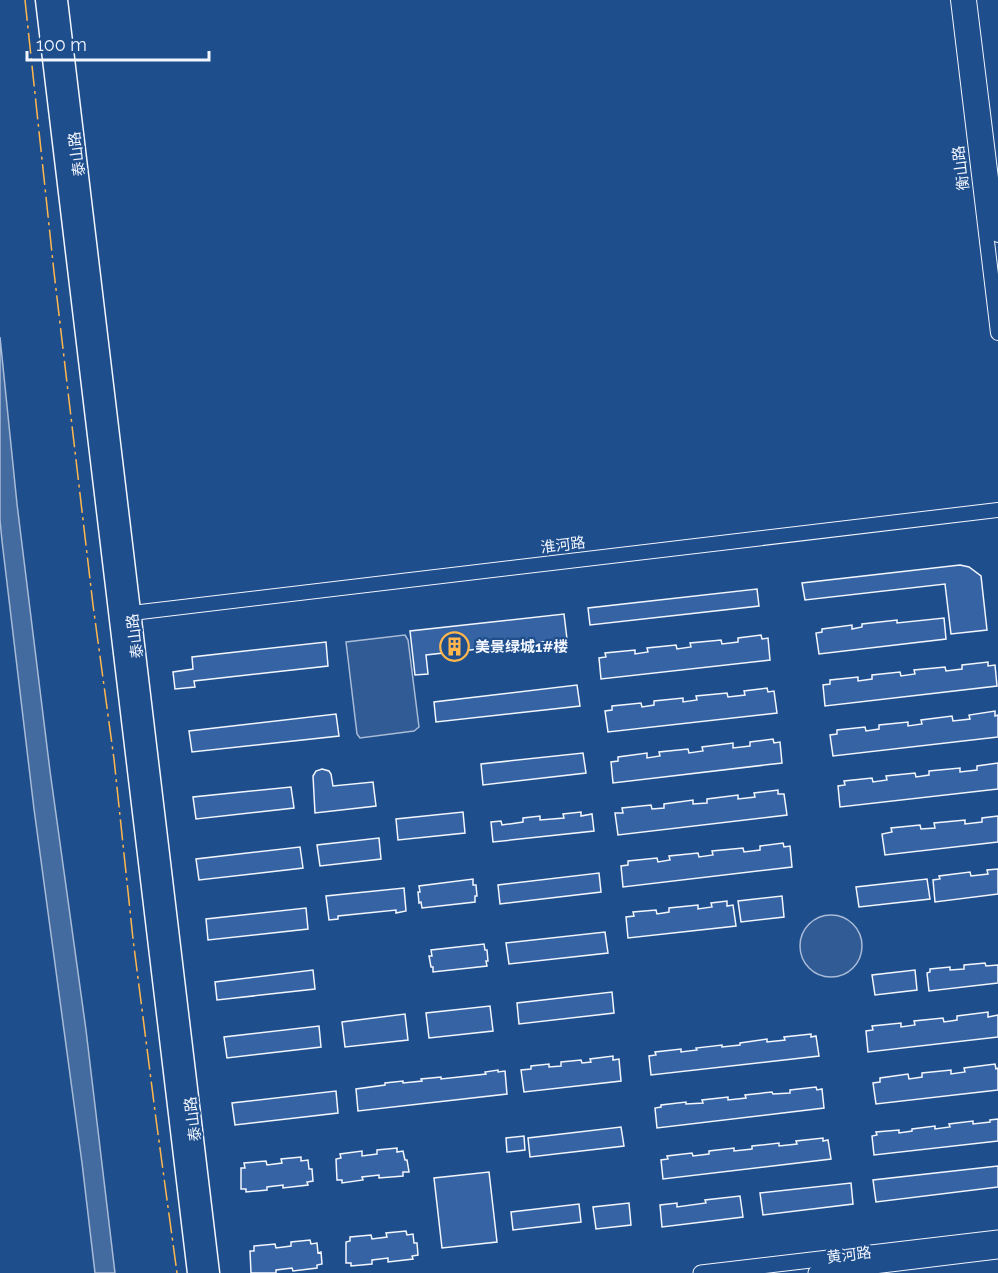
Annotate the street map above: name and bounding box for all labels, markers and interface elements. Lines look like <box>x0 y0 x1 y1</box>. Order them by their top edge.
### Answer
scale bar <box>27 24 208 62</box>
text: 100 m <box>36 34 87 55</box>
street label: 泰山路 <box>65 131 89 177</box>
street label: 衡山路 <box>949 145 973 191</box>
street label: 淮河路 <box>540 533 586 557</box>
street label: 泰山路 <box>123 613 147 659</box>
building icon: 美景绿城1#楼 <box>438 631 470 663</box>
place label: 美景绿城1#楼 <box>475 638 568 656</box>
street label: 泰山路 <box>181 1096 205 1142</box>
street label: 黄河路 <box>826 1243 872 1267</box>

